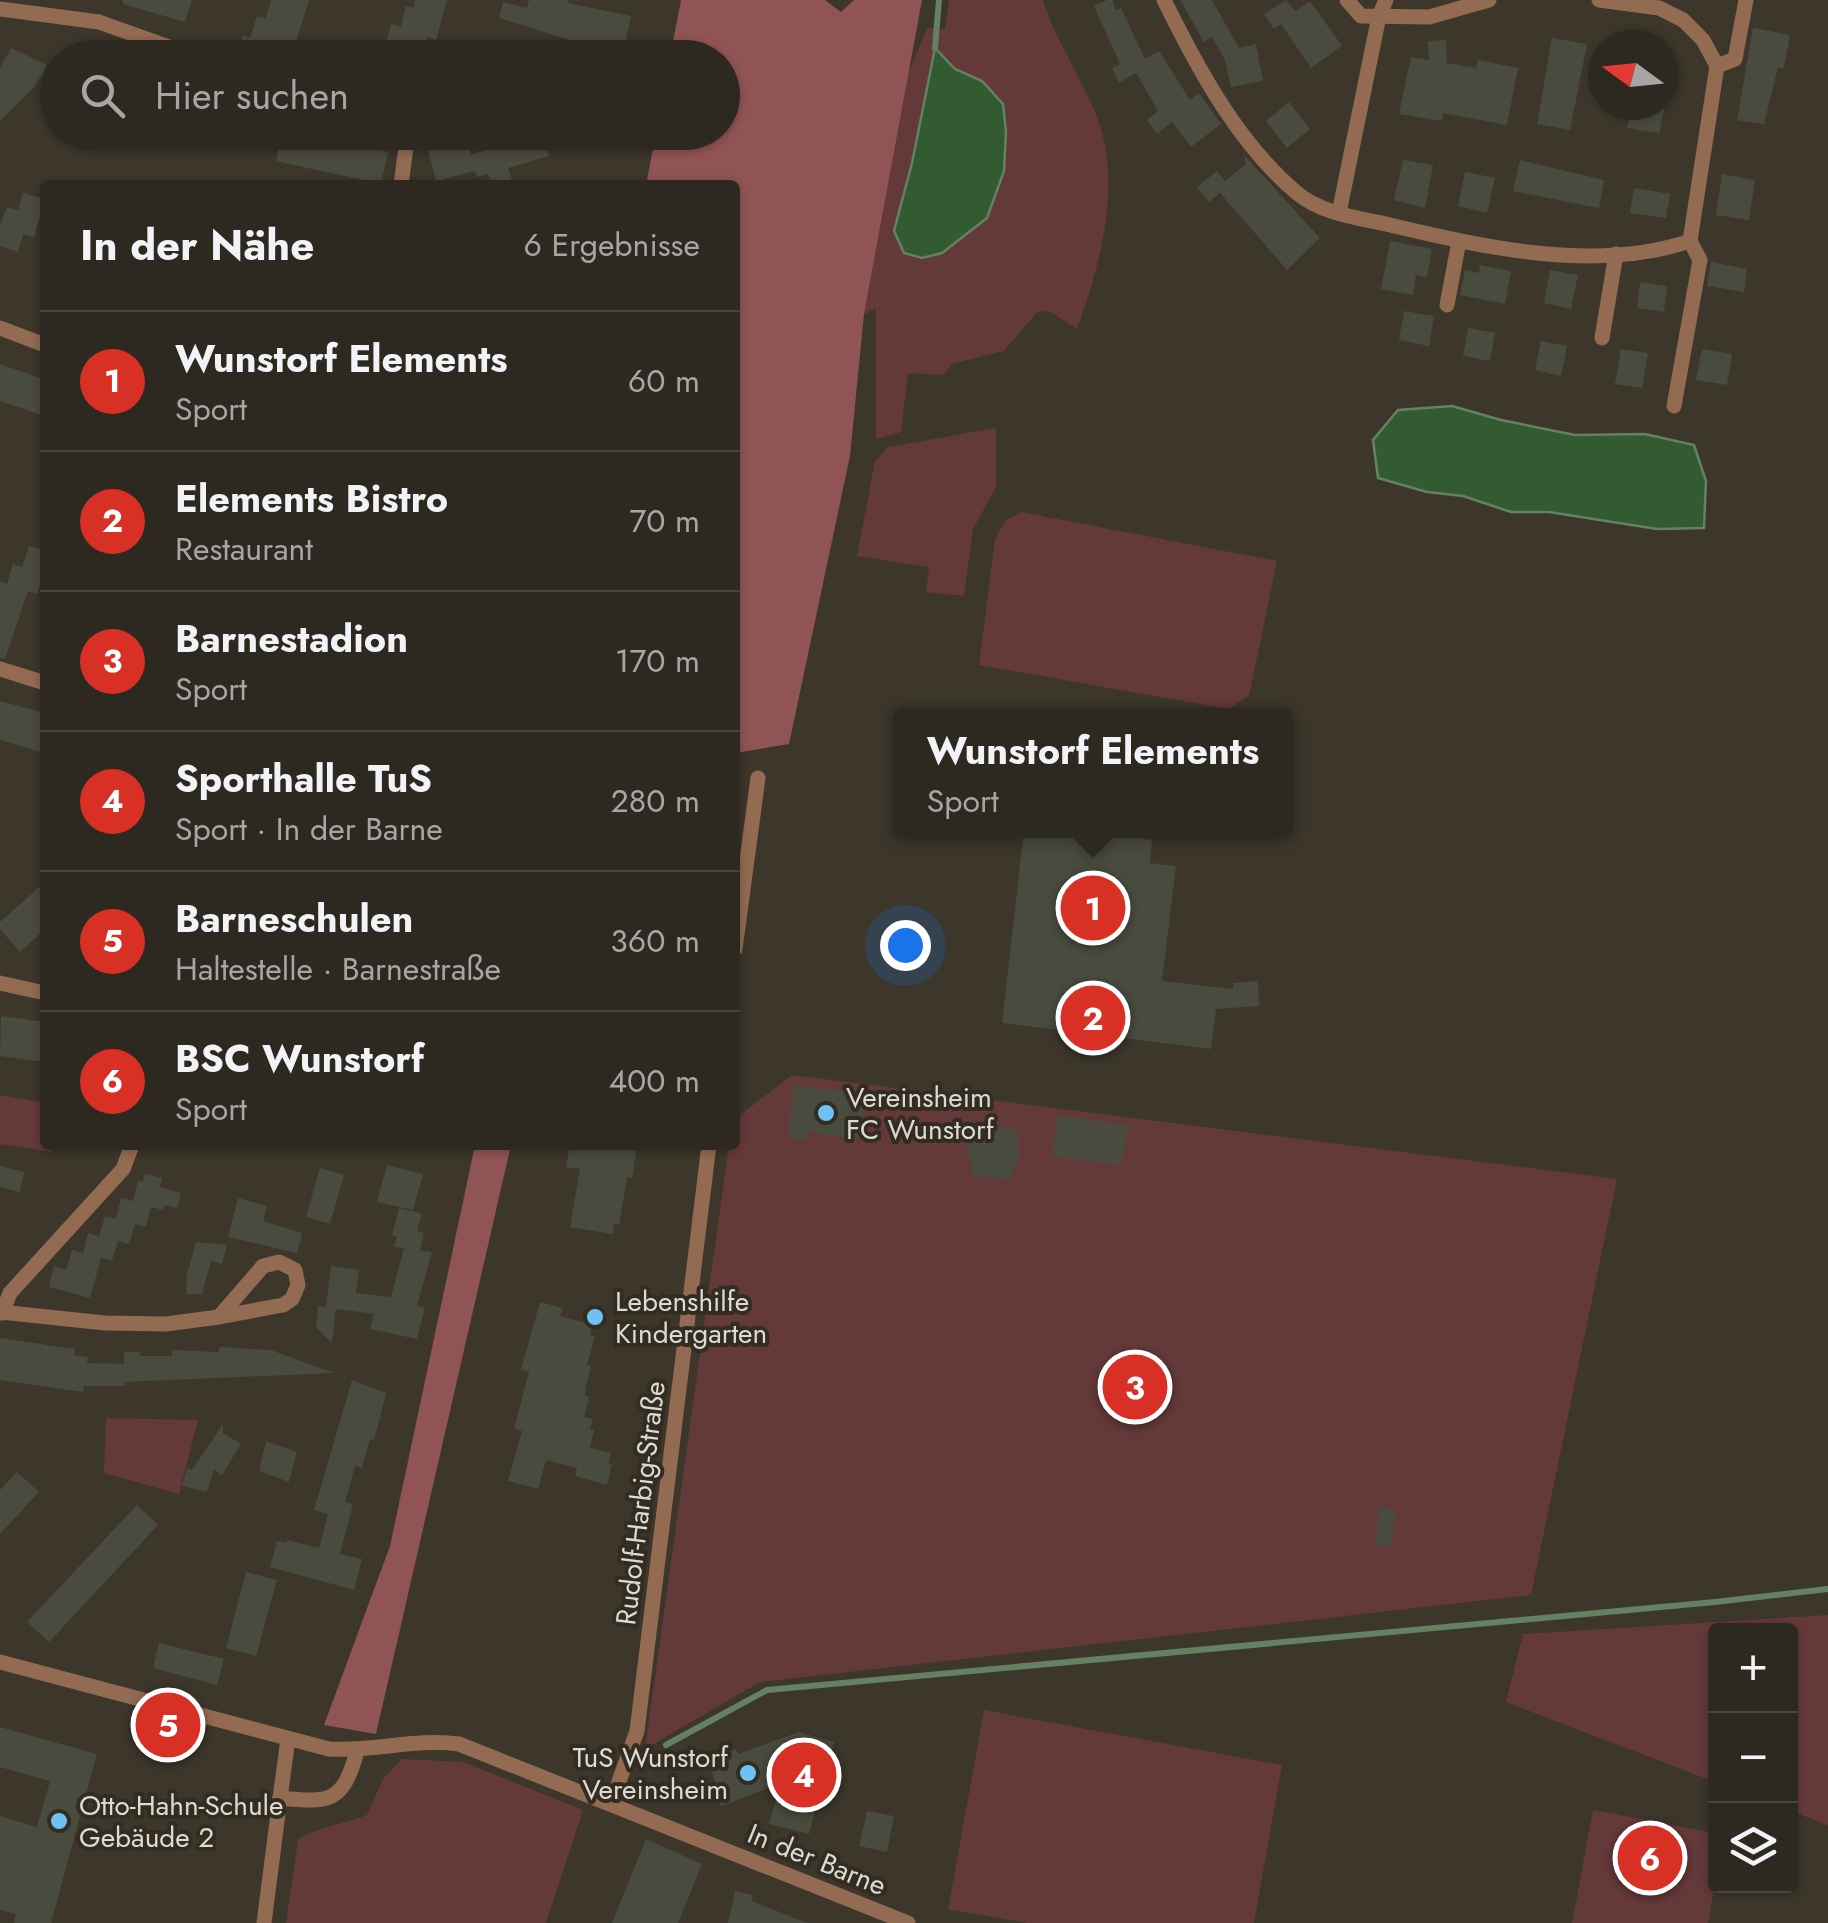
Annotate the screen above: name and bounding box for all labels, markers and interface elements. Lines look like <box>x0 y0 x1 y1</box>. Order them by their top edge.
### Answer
north arrow <box>1588 30 1678 120</box>
search box <box>40 40 740 150</box>
icon: search <box>75 68 130 123</box>
text: Hier suchen <box>155 68 349 123</box>
text: In der Nähe <box>80 215 314 276</box>
text: 6 Ergebnisse <box>524 222 700 268</box>
text: Wunstorf Elements <box>175 331 508 386</box>
text: 1 <box>104 358 121 404</box>
text: 60 m <box>628 358 700 404</box>
text: Sport <box>175 386 247 432</box>
text: Elements Bistro <box>175 471 448 526</box>
text: 2 <box>102 498 123 544</box>
text: 70 m <box>629 498 700 544</box>
text: Restaurant <box>175 526 313 572</box>
text: Barnestadion <box>175 611 408 666</box>
text: 3 <box>103 638 122 684</box>
text: 170 m <box>615 638 700 684</box>
text: Sport <box>175 666 247 712</box>
popup <box>893 708 1293 838</box>
text: Wunstorf Elements <box>927 723 1259 778</box>
text: Sporthalle TuS <box>175 751 432 806</box>
text: 4 <box>101 778 124 824</box>
text: 280 m <box>611 778 700 824</box>
text: Sport <box>927 778 999 824</box>
text: Sport · In der Barne <box>175 806 443 852</box>
pin: 1 <box>1060 870 1126 946</box>
text: Barneschulen <box>175 891 413 946</box>
text: 5 <box>102 918 123 964</box>
text: 360 m <box>610 918 700 964</box>
your location <box>880 920 931 971</box>
text: Haltestelle · Barnestraße <box>175 946 501 992</box>
pin: 2 <box>1060 980 1126 1056</box>
text: BSC Wunstorf <box>175 1031 424 1086</box>
text: 6 <box>102 1058 123 1104</box>
text: 400 m <box>608 1058 700 1104</box>
place label: Vereinsheim FC Wunstorf <box>846 1077 995 1150</box>
text: Sport <box>175 1086 247 1132</box>
marker: Vereinsheim FC Wunstorf <box>815 1102 837 1124</box>
place label: Lebenshilfe Kindergarten <box>615 1281 767 1354</box>
marker: Lebenshilfe Kindergarten <box>584 1306 606 1328</box>
pin: 3 <box>1102 1350 1168 1424</box>
street label: Rudolf-Harbig-Straße <box>605 1379 676 1627</box>
map controls <box>1708 1623 1798 1893</box>
button: + <box>1708 1623 1798 1713</box>
pin: 5 <box>136 1688 200 1762</box>
button: − <box>1708 1713 1798 1803</box>
place label: TuS Wunstorf Vereinsheim <box>573 1737 729 1810</box>
pin: 4 <box>772 1738 836 1812</box>
marker: TuS Wunstorf Vereinsheim <box>737 1762 759 1784</box>
place label: Otto-Hahn-Schule Gebäude 2 <box>79 1785 284 1858</box>
button: layers <box>1708 1803 1798 1893</box>
marker: Otto-Hahn-Schule Gebäude 2 <box>48 1810 70 1832</box>
street label: In der Barne <box>741 1813 892 1906</box>
pin: 6 <box>1618 1820 1682 1896</box>

